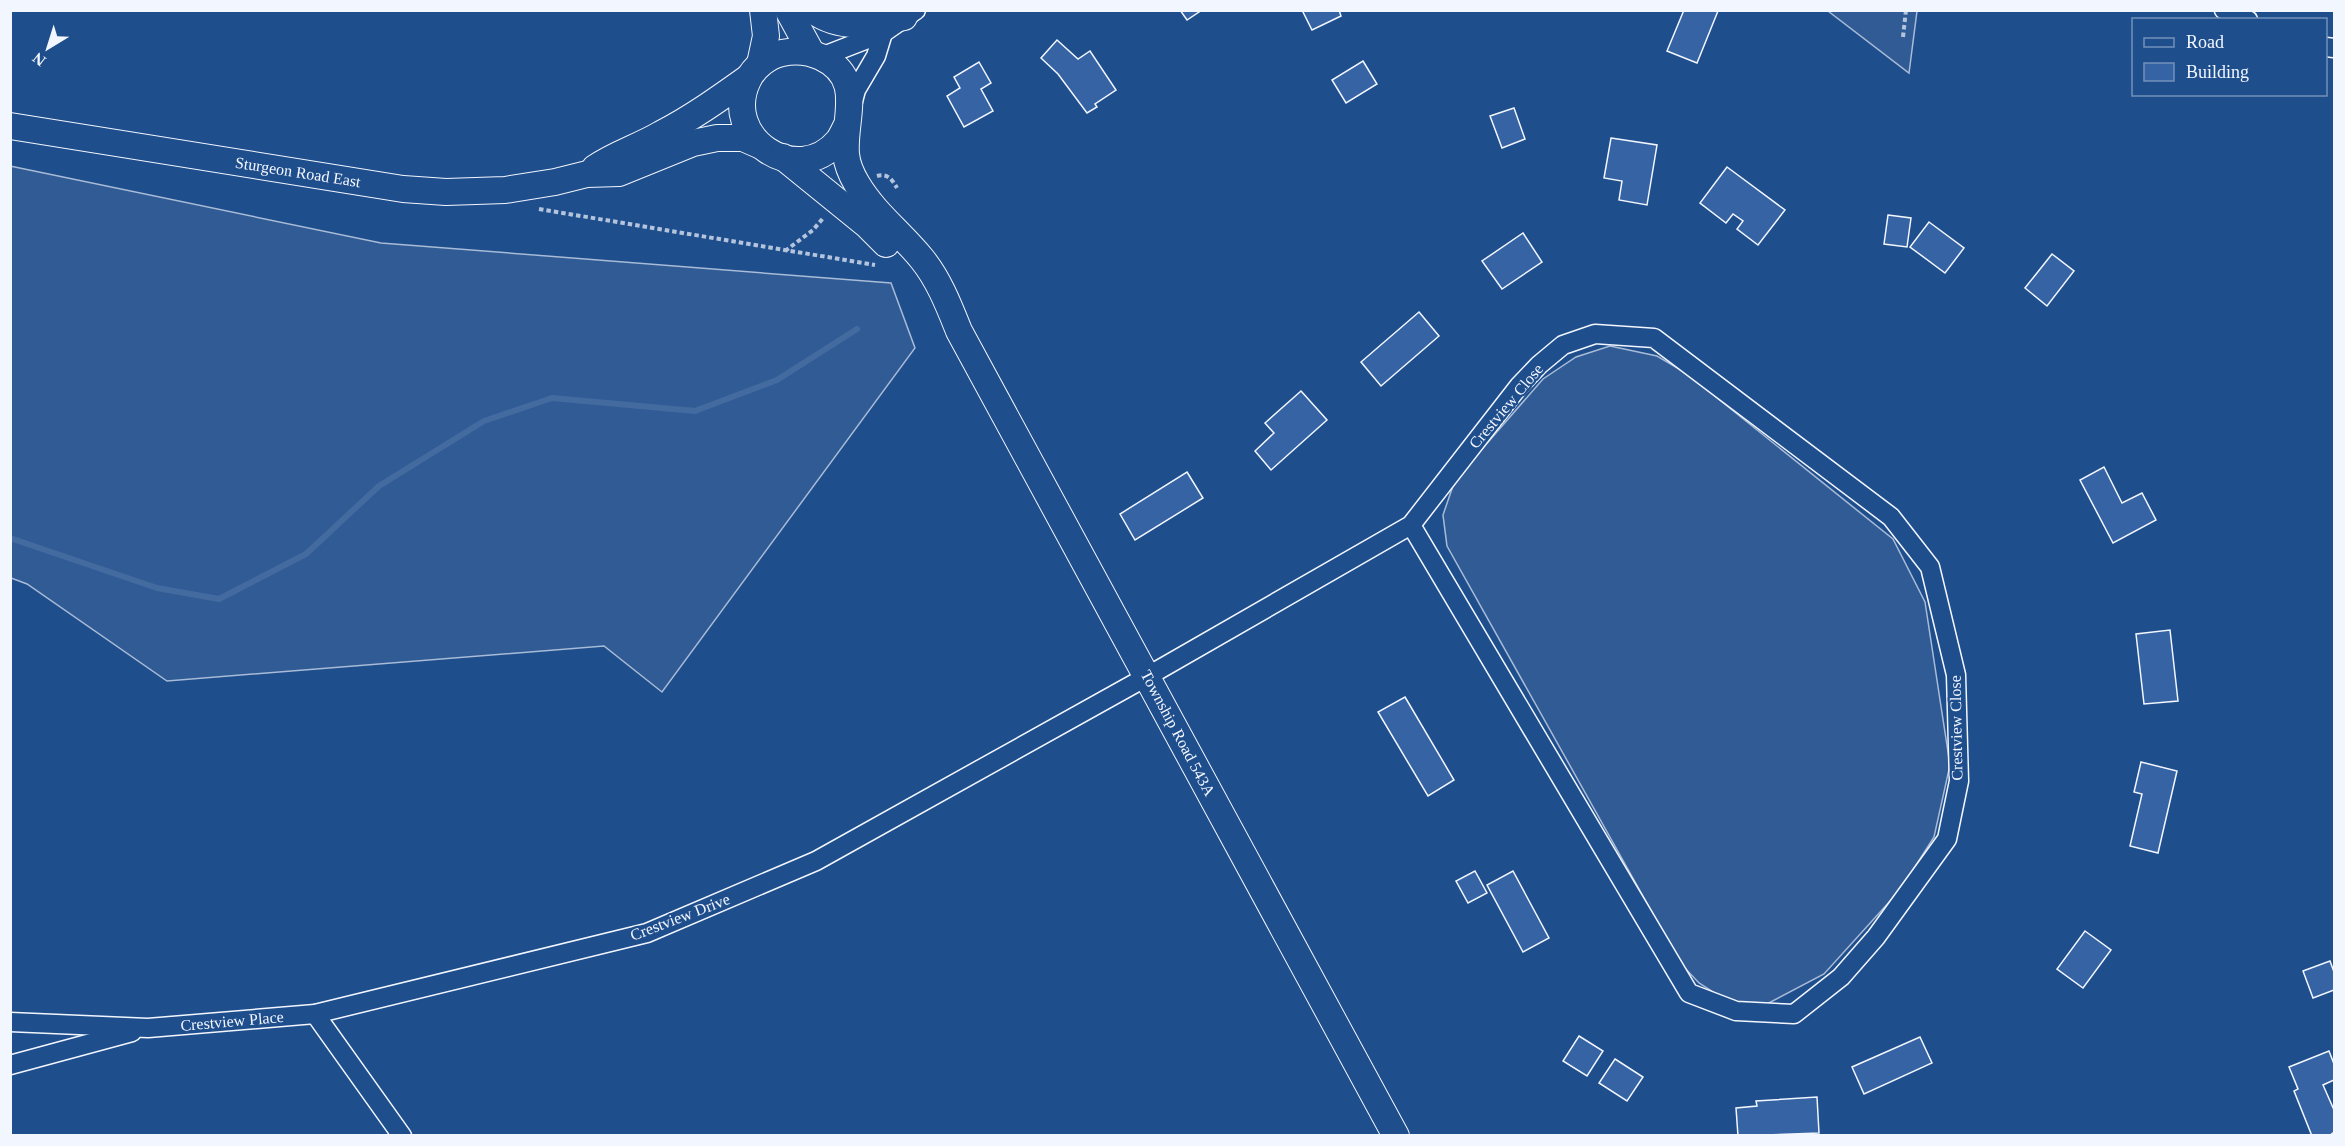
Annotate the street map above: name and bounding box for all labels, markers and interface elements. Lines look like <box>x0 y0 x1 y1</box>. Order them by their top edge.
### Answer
north arrow <box>18 18 78 78</box>
legend <box>2132 18 2327 96</box>
text: Road <box>2186 32 2224 52</box>
text: N <box>29 49 49 70</box>
text: Building <box>2186 62 2249 82</box>
street label: Sturgeon Road East <box>234 154 362 191</box>
street label: Crestview Close <box>1466 360 1546 452</box>
street label: Township Road 543A <box>1137 667 1219 800</box>
street label: Crestview Close <box>1947 675 1965 781</box>
street label: Crestview Drive <box>628 890 732 944</box>
street label: Crestview Place <box>180 1008 284 1034</box>

